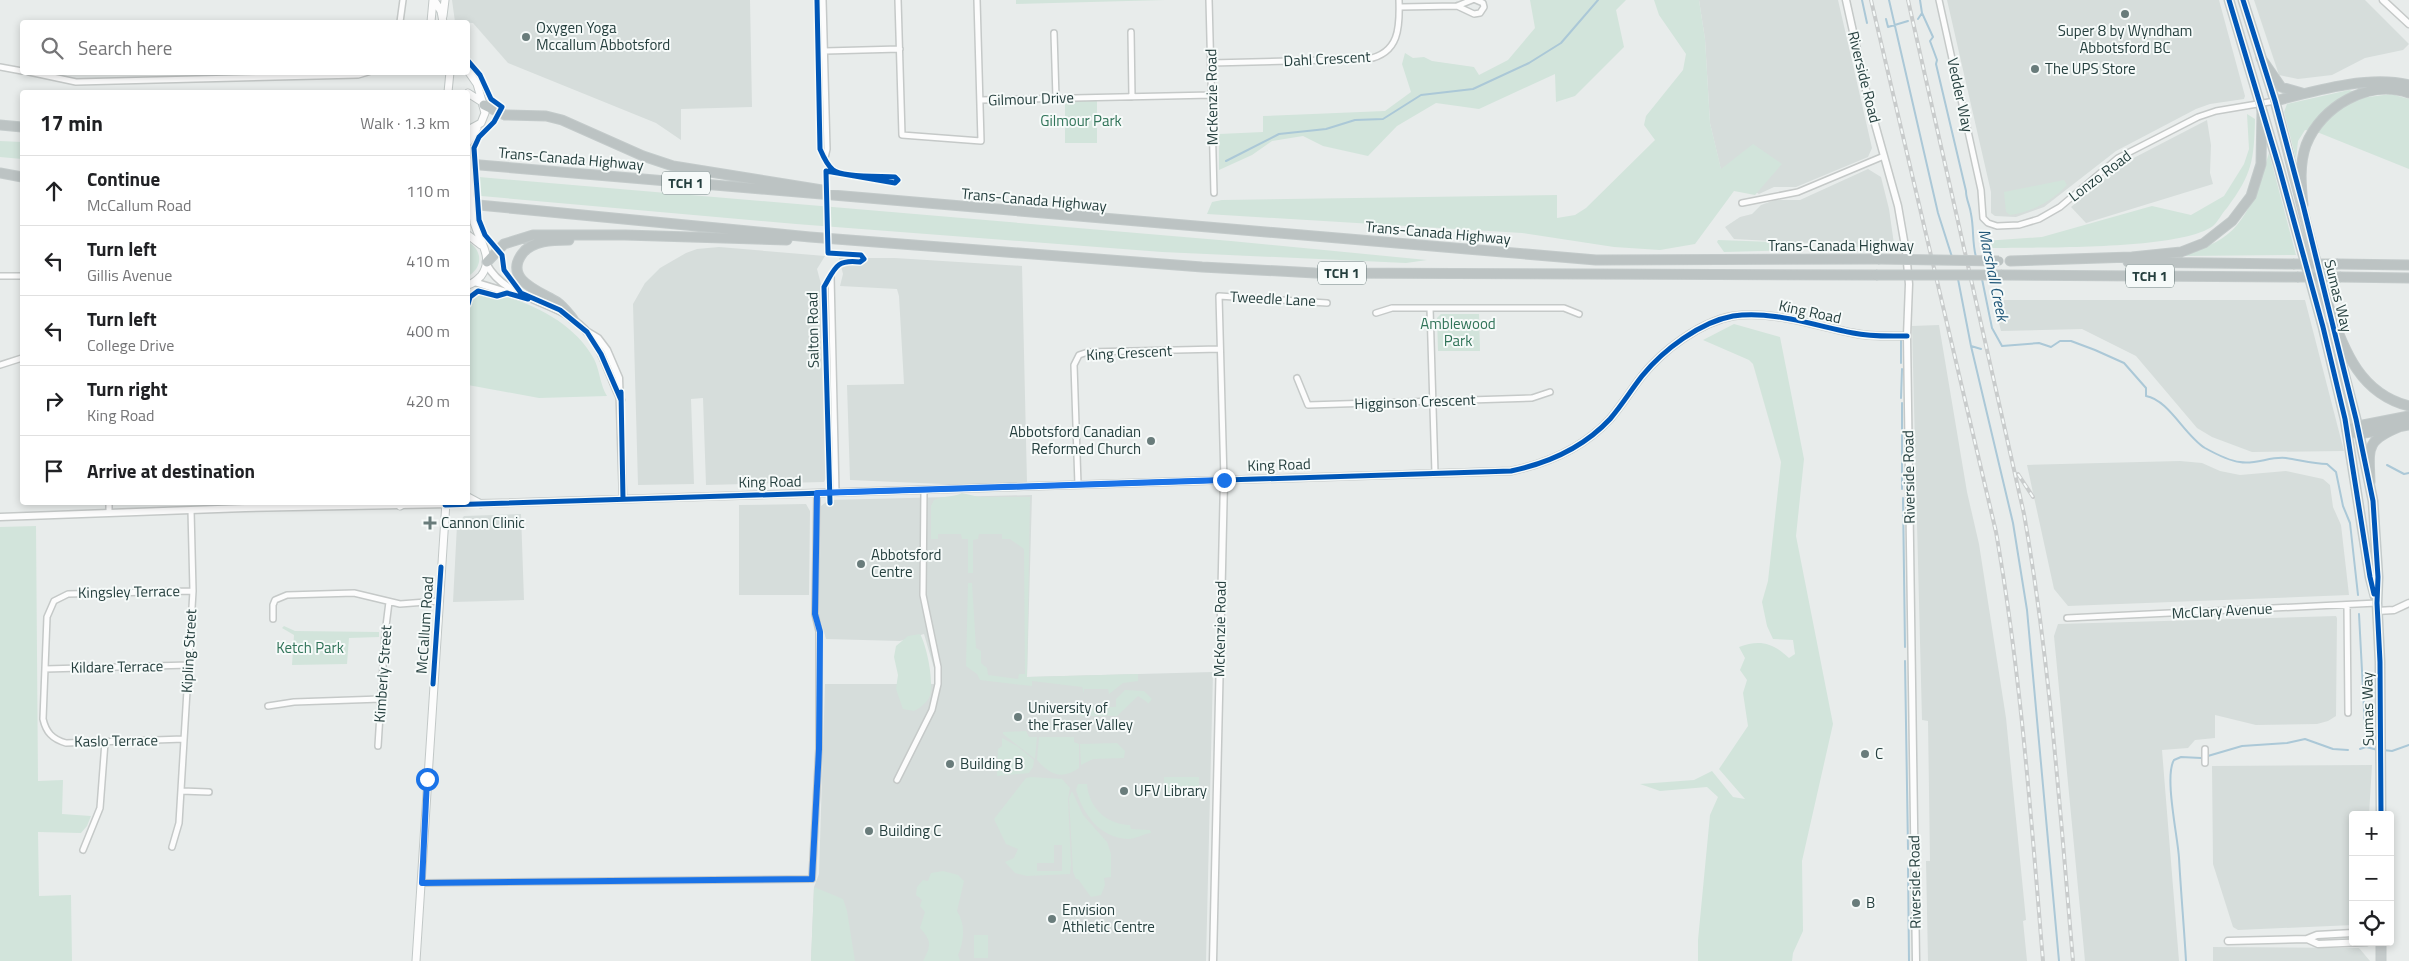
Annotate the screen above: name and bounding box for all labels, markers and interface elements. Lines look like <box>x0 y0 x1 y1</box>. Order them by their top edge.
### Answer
marker: Super 8 by Wyndham Abbotsford BC <box>2119 8 2131 20</box>
place label: Oxygen Yoga Mccallum Abbotsford <box>536 16 670 56</box>
place label: Super 8 by Wyndham Abbotsford BC <box>2058 19 2192 59</box>
search box <box>20 20 470 75</box>
street label: Riverside Road <box>1842 29 1887 125</box>
marker: Oxygen Yoga Mccallum Abbotsford <box>520 31 532 43</box>
text: Search here <box>78 33 172 62</box>
icon: search <box>38 34 66 62</box>
street label: Dahl Crescent <box>1283 45 1372 72</box>
street label: McKenzie Road <box>1199 49 1224 145</box>
street label: Vedder Way <box>1941 56 1980 134</box>
place label: The UPS Store <box>2045 57 2136 80</box>
marker: The UPS Store <box>2029 63 2041 75</box>
street label: Gilmour Drive <box>988 86 1074 111</box>
text: 17 min <box>40 107 103 139</box>
park label: Gilmour Park <box>1040 109 1122 132</box>
text: Walk · 1.3 km <box>360 111 450 135</box>
street label: Trans-Canada Highway <box>497 141 645 176</box>
street label: Lonzo Road <box>2063 144 2136 207</box>
text: Continue <box>87 164 160 193</box>
road number: TCH 1 <box>662 172 710 194</box>
icon: ahead <box>40 177 68 205</box>
text: 110 m <box>406 179 450 203</box>
street label: Trans-Canada Highway <box>960 182 1108 217</box>
text: McCallum Road <box>87 193 191 217</box>
street label: Trans-Canada Highway <box>1364 215 1512 250</box>
water label: Marshall Creek <box>1973 227 2016 325</box>
text: Turn left <box>87 234 157 263</box>
street label: Trans-Canada Highway <box>1768 234 1914 257</box>
icon: left <box>40 247 68 275</box>
text: 410 m <box>406 249 450 273</box>
street label: Sumas Way <box>2318 257 2359 335</box>
road number: TCH 1 <box>1318 262 1366 284</box>
text: Gillis Avenue <box>87 263 172 287</box>
road number: TCH 1 <box>2126 264 2174 288</box>
street label: Tweedle Lane <box>1229 285 1317 312</box>
street label: Salton Road <box>800 292 825 368</box>
street label: King Road <box>1777 294 1843 329</box>
text: Turn left <box>87 304 157 333</box>
park label: Amblewood Park <box>1420 312 1496 352</box>
icon: left <box>40 317 68 345</box>
text: 400 m <box>406 319 450 343</box>
text: College Drive <box>87 333 174 357</box>
street label: King Crescent <box>1085 339 1173 366</box>
text: Turn right <box>87 374 168 403</box>
icon: right <box>40 387 68 415</box>
street label: Higginson Crescent <box>1354 388 1477 415</box>
text: 420 m <box>406 389 450 413</box>
text: King Road <box>87 403 155 427</box>
place label: Abbotsford Canadian Reformed Church <box>1009 420 1141 460</box>
street label: Riverside Road <box>1896 430 1921 524</box>
marker: Abbotsford Canadian Reformed Church <box>1145 435 1157 447</box>
street label: King Road <box>1247 452 1311 477</box>
text: Arrive at destination <box>87 456 255 485</box>
icon: arrive <box>40 457 68 485</box>
street label: King Road <box>738 469 802 494</box>
route end <box>1213 469 1236 492</box>
place label: Cannon Clinic <box>441 511 525 534</box>
marker: Cannon Clinic <box>423 516 437 530</box>
place label: Abbotsford Centre <box>871 543 942 583</box>
marker: Abbotsford Centre <box>855 558 867 570</box>
street label: McCallum Road <box>410 575 439 675</box>
street label: Kingsley Terrace <box>78 579 180 604</box>
street label: McKenzie Road <box>1207 581 1232 677</box>
street label: McClary Avenue <box>2171 596 2273 625</box>
street label: Kipling Street <box>175 608 202 694</box>
street label: Kimberly Street <box>368 624 397 723</box>
park label: Ketch Park <box>276 636 344 659</box>
street label: Kildare Terrace <box>70 654 164 679</box>
street label: Sumas Way <box>2355 672 2380 746</box>
place label: University of the Fraser Valley <box>1028 696 1133 736</box>
marker: University of the Fraser Valley <box>1012 711 1024 723</box>
street label: Kaslo Terrace <box>74 728 158 753</box>
place label: C <box>1875 742 1883 765</box>
marker: C <box>1859 748 1871 760</box>
place label: Building B <box>960 752 1023 775</box>
marker: Building B <box>944 758 956 770</box>
route start <box>416 768 439 791</box>
place label: UFV Library <box>1134 779 1207 802</box>
marker: UFV Library <box>1118 785 1130 797</box>
map controls <box>2349 811 2394 946</box>
button: + <box>2349 811 2394 856</box>
place label: Building C <box>879 819 941 842</box>
marker: Building C <box>863 825 875 837</box>
street label: Riverside Road <box>1902 835 1927 929</box>
button: − <box>2349 856 2394 901</box>
place label: B <box>1866 891 1875 914</box>
marker: B <box>1850 897 1862 909</box>
place label: Envision Athletic Centre <box>1062 898 1155 938</box>
button: locate <box>2349 901 2394 946</box>
marker: Envision Athletic Centre <box>1046 913 1058 925</box>

